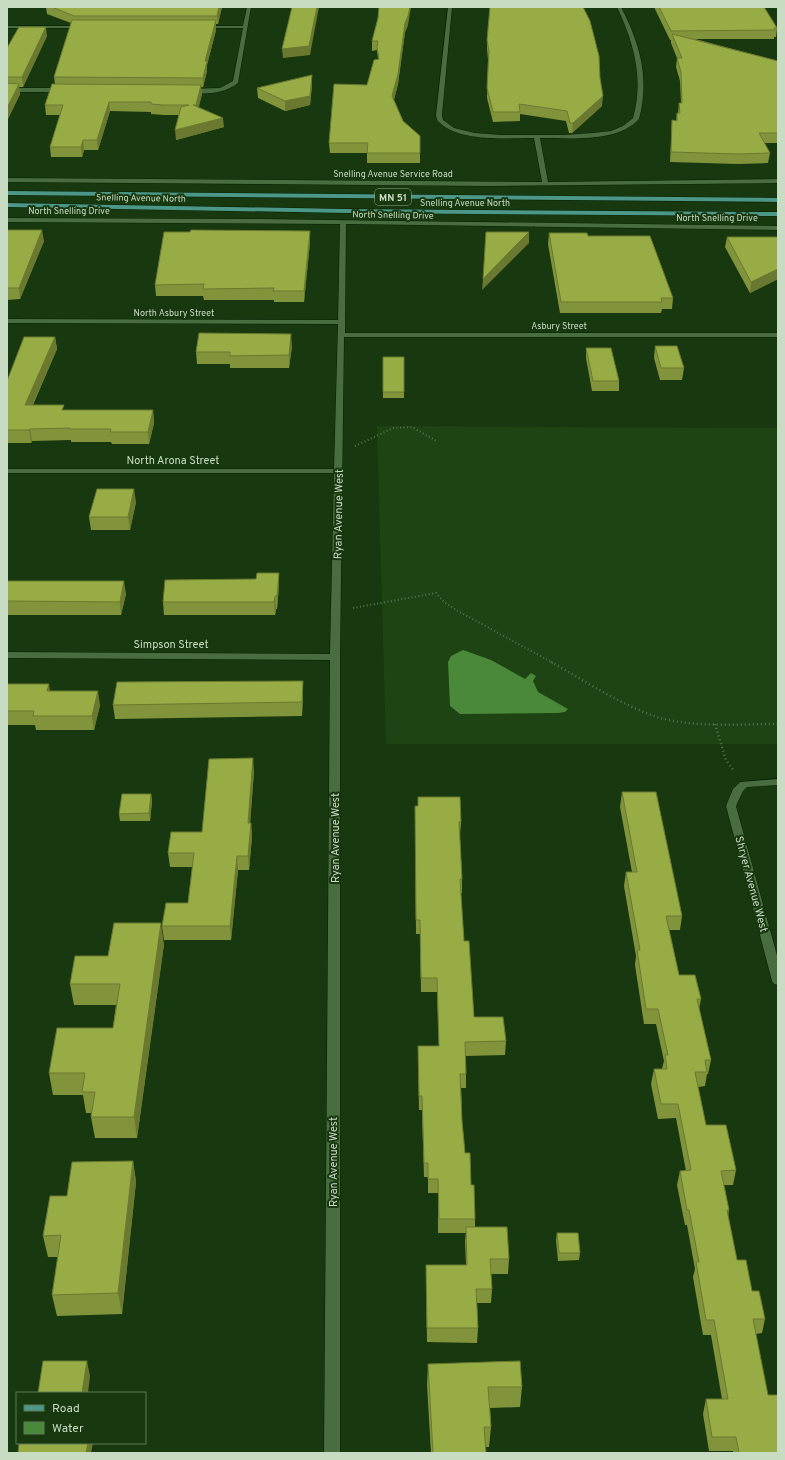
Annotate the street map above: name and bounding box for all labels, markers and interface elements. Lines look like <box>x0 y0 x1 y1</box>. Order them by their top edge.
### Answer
street label: Snelling Avenue Service Road <box>333 169 453 180</box>
road number: MN 51 <box>375 189 411 205</box>
street label: Snelling Avenue North <box>96 192 186 205</box>
street label: Snelling Avenue North <box>420 198 510 209</box>
street label: North Snelling Drive <box>28 206 110 217</box>
street label: North Snelling Drive <box>352 209 434 222</box>
street label: North Snelling Drive <box>676 213 758 224</box>
street label: North Asbury Street <box>134 308 214 319</box>
street label: Asbury Street <box>531 321 587 332</box>
street label: North Arona Street <box>126 454 220 468</box>
street label: Ryan Avenue West <box>331 469 347 559</box>
street label: Simpson Street <box>133 638 209 652</box>
street label: Ryan Avenue West <box>329 793 343 883</box>
street label: Shryer Avenue West <box>731 835 771 934</box>
street label: Ryan Avenue West <box>327 1117 341 1207</box>
legend <box>16 1392 146 1444</box>
text: Road <box>52 1401 80 1417</box>
text: Water <box>52 1421 84 1437</box>

